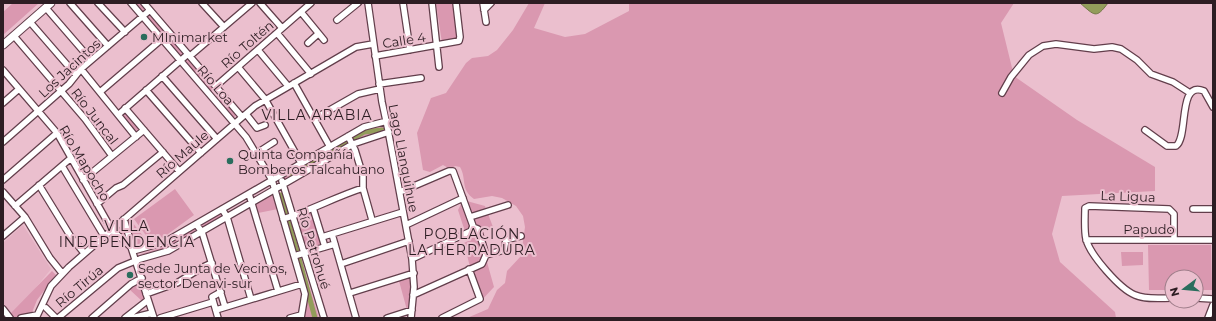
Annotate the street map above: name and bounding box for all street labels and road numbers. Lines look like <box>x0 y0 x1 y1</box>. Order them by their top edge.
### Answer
street label: Río Toltén <box>217 17 277 71</box>
street label: Calle 4 <box>381 29 427 51</box>
street label: Los Jacintos <box>35 35 103 101</box>
street label: Río Loa <box>194 62 238 108</box>
street label: Río Juncal <box>68 85 122 147</box>
street label: Lago Llanquihue <box>386 103 422 214</box>
street label: Río Mapocho <box>56 122 114 204</box>
street label: Río Maule <box>152 127 212 181</box>
street label: La Ligua <box>1100 187 1156 205</box>
street label: Río Petrohué <box>294 205 334 291</box>
street label: Papudo <box>1123 221 1175 237</box>
street label: Río Tirúa <box>52 262 106 310</box>

